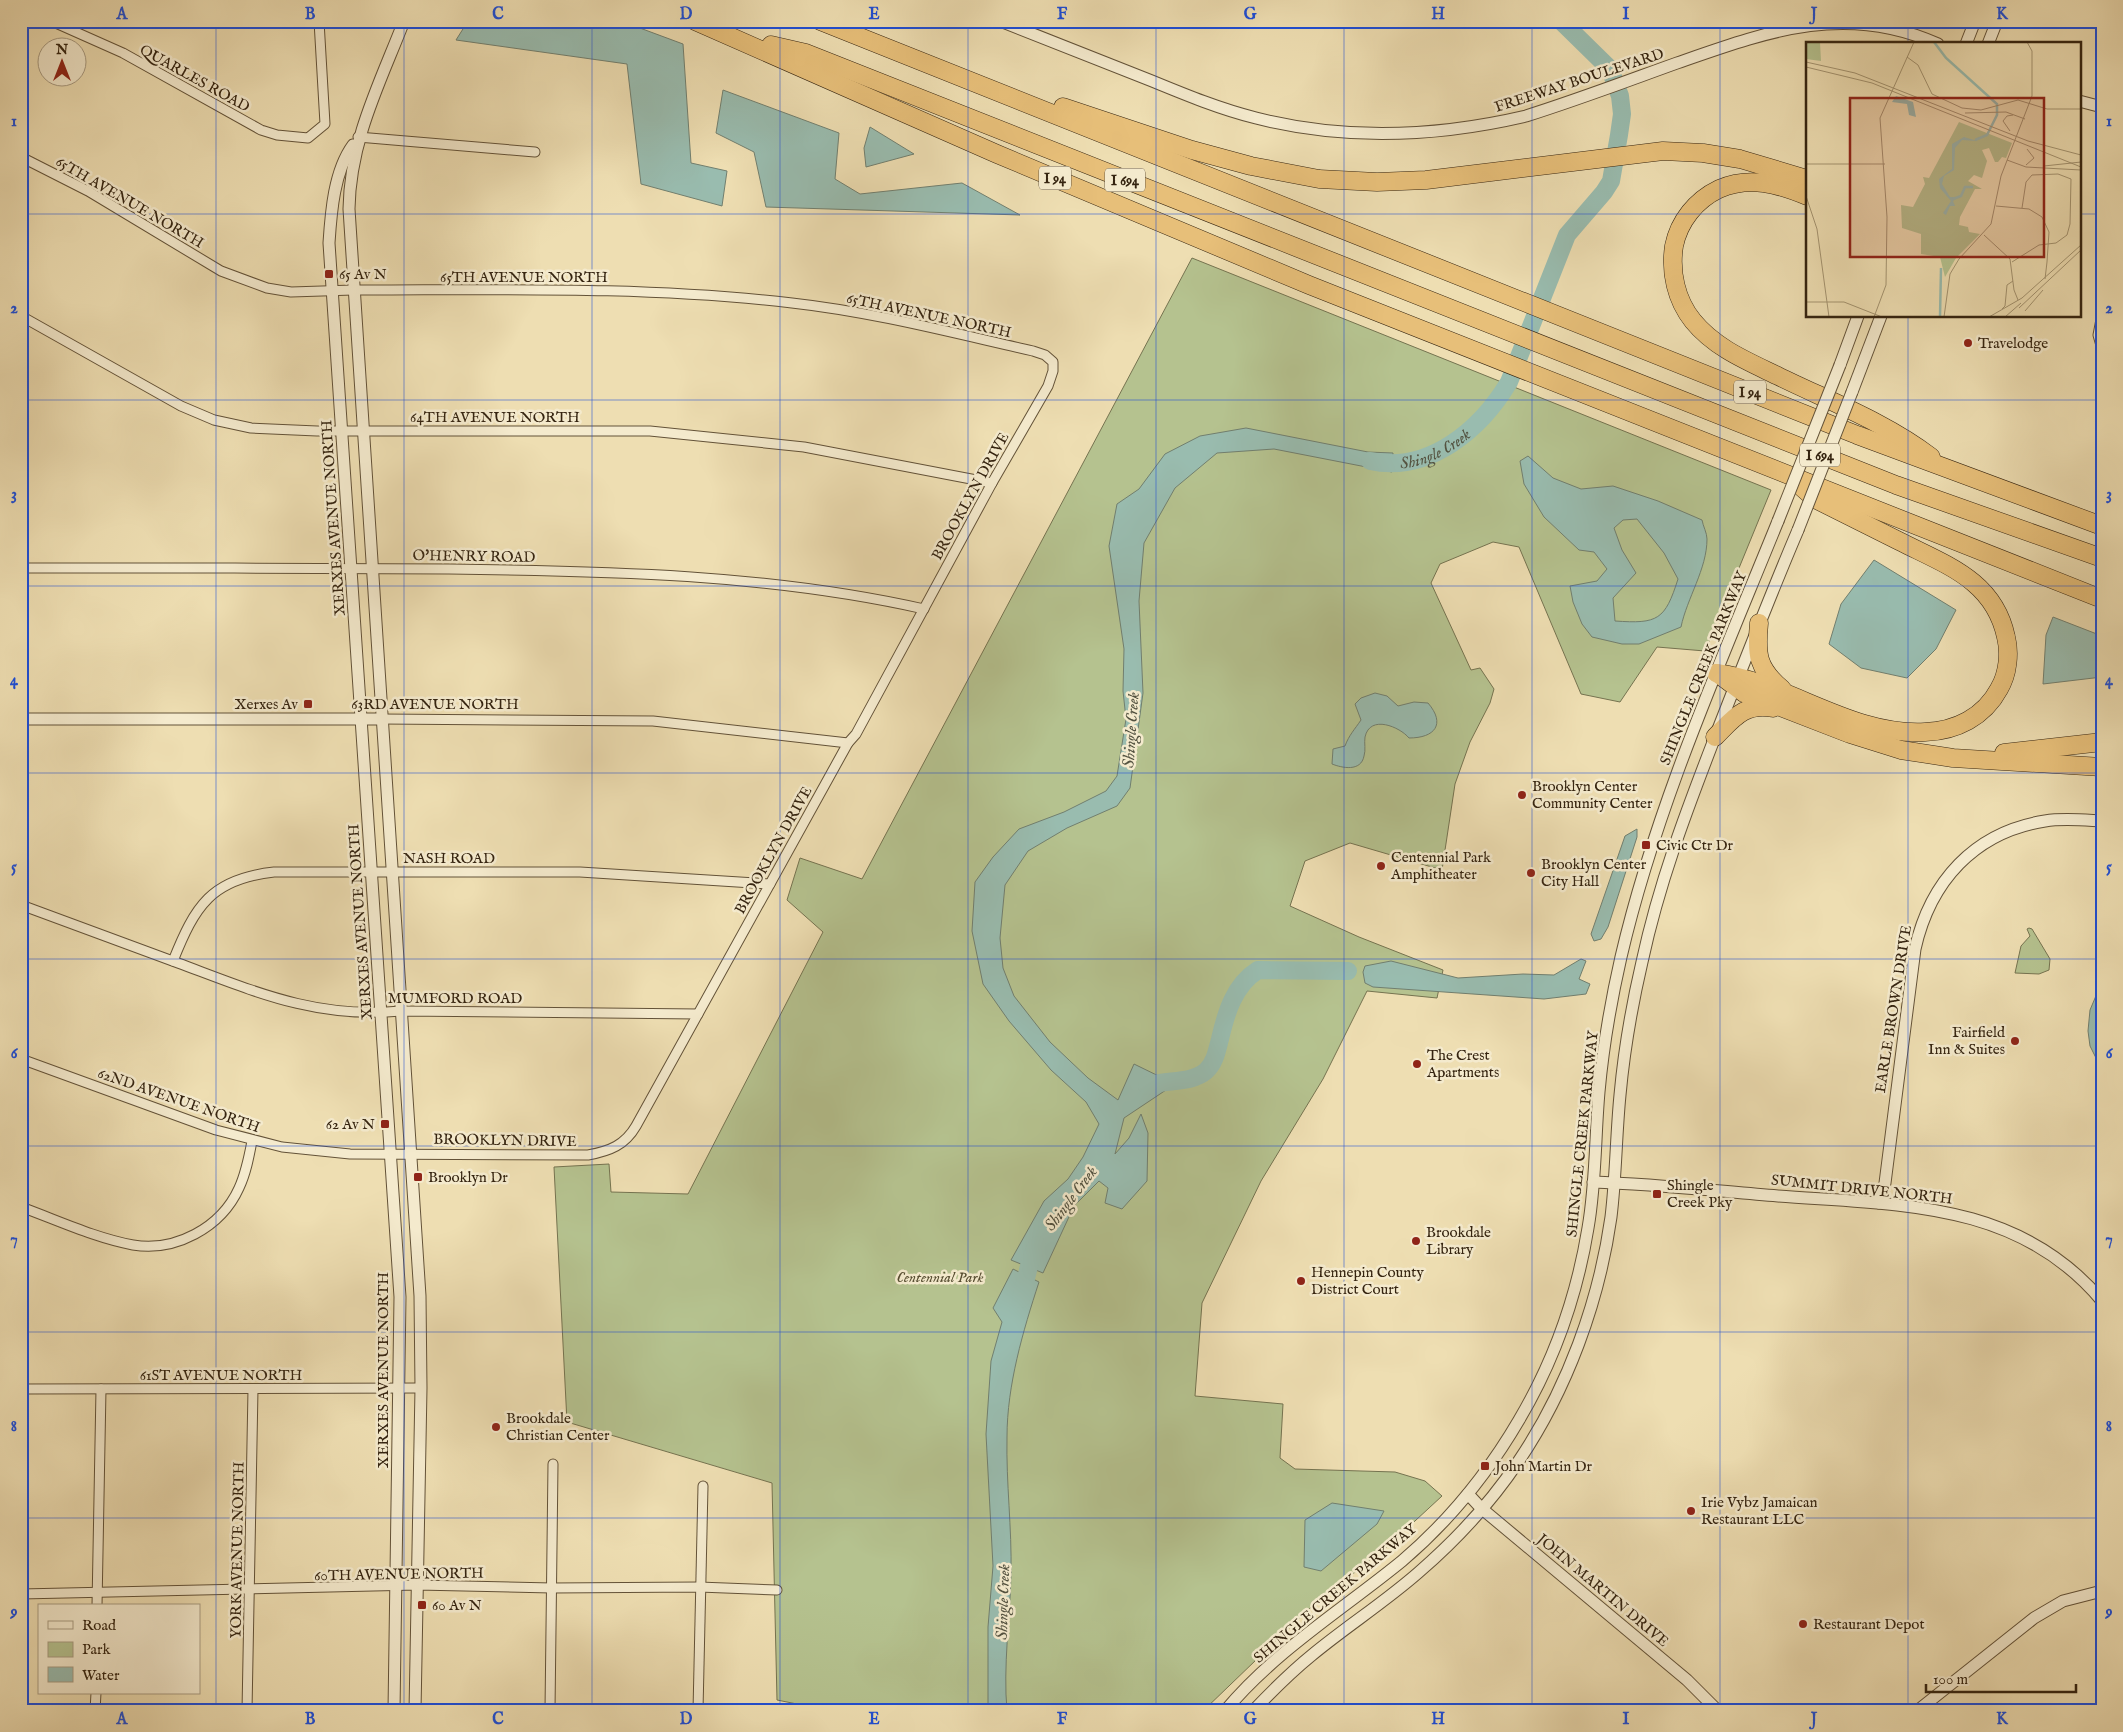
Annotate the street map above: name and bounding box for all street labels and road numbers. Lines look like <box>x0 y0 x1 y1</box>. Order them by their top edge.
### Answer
street label: QUARLES ROAD <box>136 40 253 117</box>
street label: FREEWAY BOULEVARD <box>1492 44 1666 117</box>
street label: 65TH AVENUE NORTH <box>52 152 207 253</box>
road number: I 94 <box>1039 167 1071 190</box>
road number: I 694 <box>1105 168 1145 192</box>
street label: 65TH AVENUE NORTH <box>440 268 608 287</box>
street label: 65TH AVENUE NORTH <box>845 289 1013 342</box>
road number: I 94 <box>1734 381 1766 404</box>
street label: 64TH AVENUE NORTH <box>410 408 580 427</box>
street label: XERXES AVENUE NORTH <box>317 419 350 617</box>
street label: BROOKLYN DRIVE <box>927 429 1013 563</box>
road number: I 694 <box>1800 444 1840 466</box>
street label: O'HENRY ROAD <box>412 546 536 567</box>
street label: SHINGLE CREEK PARKWAY <box>1656 568 1751 768</box>
street label: 63RD AVENUE NORTH <box>351 695 519 714</box>
street label: BROOKLYN DRIVE <box>730 783 816 917</box>
street label: XERXES AVENUE NORTH <box>344 823 377 1021</box>
street label: NASH ROAD <box>403 849 495 868</box>
street label: EARLE BROWN DRIVE <box>1871 924 1916 1094</box>
street label: MUMFORD ROAD <box>388 989 522 1008</box>
street label: SHINGLE CREEK PARKWAY <box>1562 1029 1603 1238</box>
street label: 62ND AVENUE NORTH <box>95 1064 263 1137</box>
street label: BROOKLYN DRIVE <box>433 1130 577 1151</box>
street label: SUMMIT DRIVE NORTH <box>1770 1171 1954 1208</box>
street label: XERXES AVENUE NORTH <box>374 1272 393 1468</box>
street label: 61ST AVENUE NORTH <box>140 1366 302 1385</box>
street label: YORK AVENUE NORTH <box>226 1461 249 1639</box>
street label: SHINGLE CREEK PARKWAY <box>1250 1519 1421 1667</box>
street label: JOHN MARTIN DRIVE <box>1531 1528 1672 1651</box>
street label: 60TH AVENUE NORTH <box>314 1564 484 1585</box>

